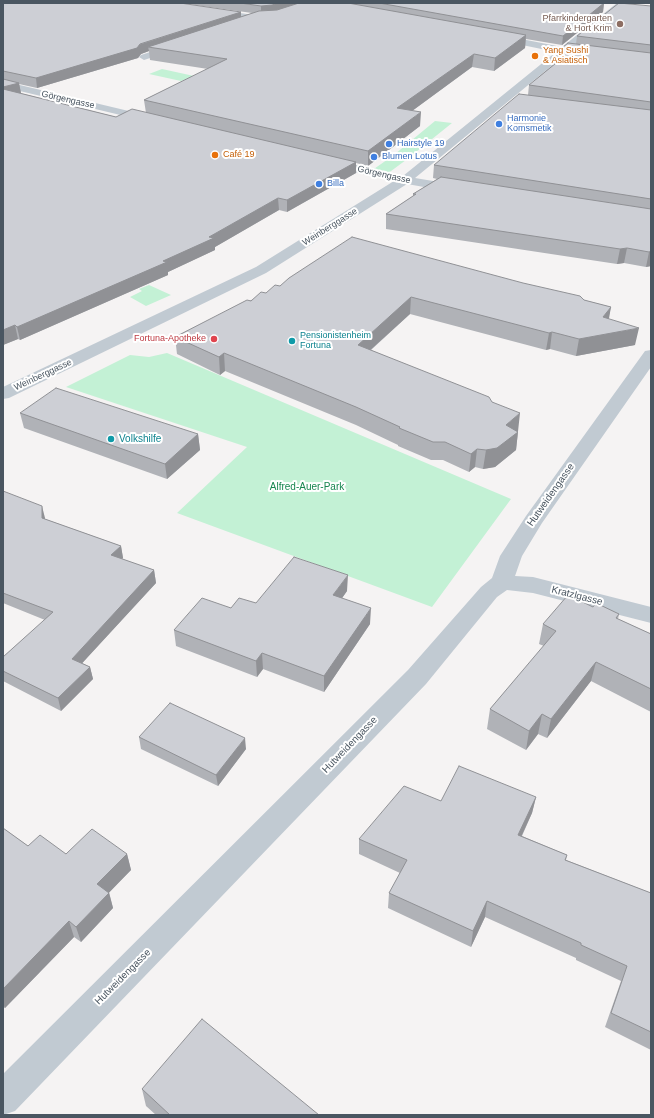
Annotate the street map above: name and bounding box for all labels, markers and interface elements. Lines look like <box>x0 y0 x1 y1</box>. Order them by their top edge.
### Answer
place label: Pfarrkindergarten & Hort Krim <box>542 14 612 35</box>
marker: Pfarrkindergarten & Hort Krim <box>615 19 625 29</box>
place label: Yang Sushi & Asiatisch <box>543 46 588 67</box>
marker: Yang Sushi & Asiatisch <box>530 51 540 61</box>
street label: Görgengasse <box>40 89 96 111</box>
place label: Harmonie Komsmetik <box>507 114 552 135</box>
marker: Harmonie Komsmetik <box>494 119 504 129</box>
marker: Hairstyle 19 <box>384 139 394 149</box>
place label: Hairstyle 19 <box>397 139 445 149</box>
marker: Café 19 <box>210 150 220 160</box>
place label: Café 19 <box>223 150 255 160</box>
marker: Blumen Lotus <box>369 152 379 162</box>
place label: Blumen Lotus <box>382 152 437 162</box>
street label: Görgengasse <box>356 164 412 186</box>
marker: Billa <box>314 179 324 189</box>
place label: Billa <box>327 179 344 189</box>
street label: Weinberggasse <box>301 206 359 248</box>
place label: Pensionistenheim Fortuna <box>300 331 371 352</box>
place label: Fortuna-Apotheke <box>134 334 206 344</box>
marker: Fortuna-Apotheke <box>209 334 219 344</box>
marker: Pensionistenheim Fortuna <box>287 336 297 346</box>
street label: Weinberggasse <box>12 357 74 393</box>
place label: Volkshilfe <box>119 433 161 445</box>
marker: Volkshilfe <box>106 434 116 444</box>
street label: Hutweidengasse <box>525 461 577 529</box>
park label: Alfred-Auer-Park <box>270 481 344 493</box>
street label: Kratzlgasse <box>550 584 604 608</box>
street label: Hutweidengasse <box>320 714 380 776</box>
street label: Hutweidengasse <box>93 947 153 1007</box>

